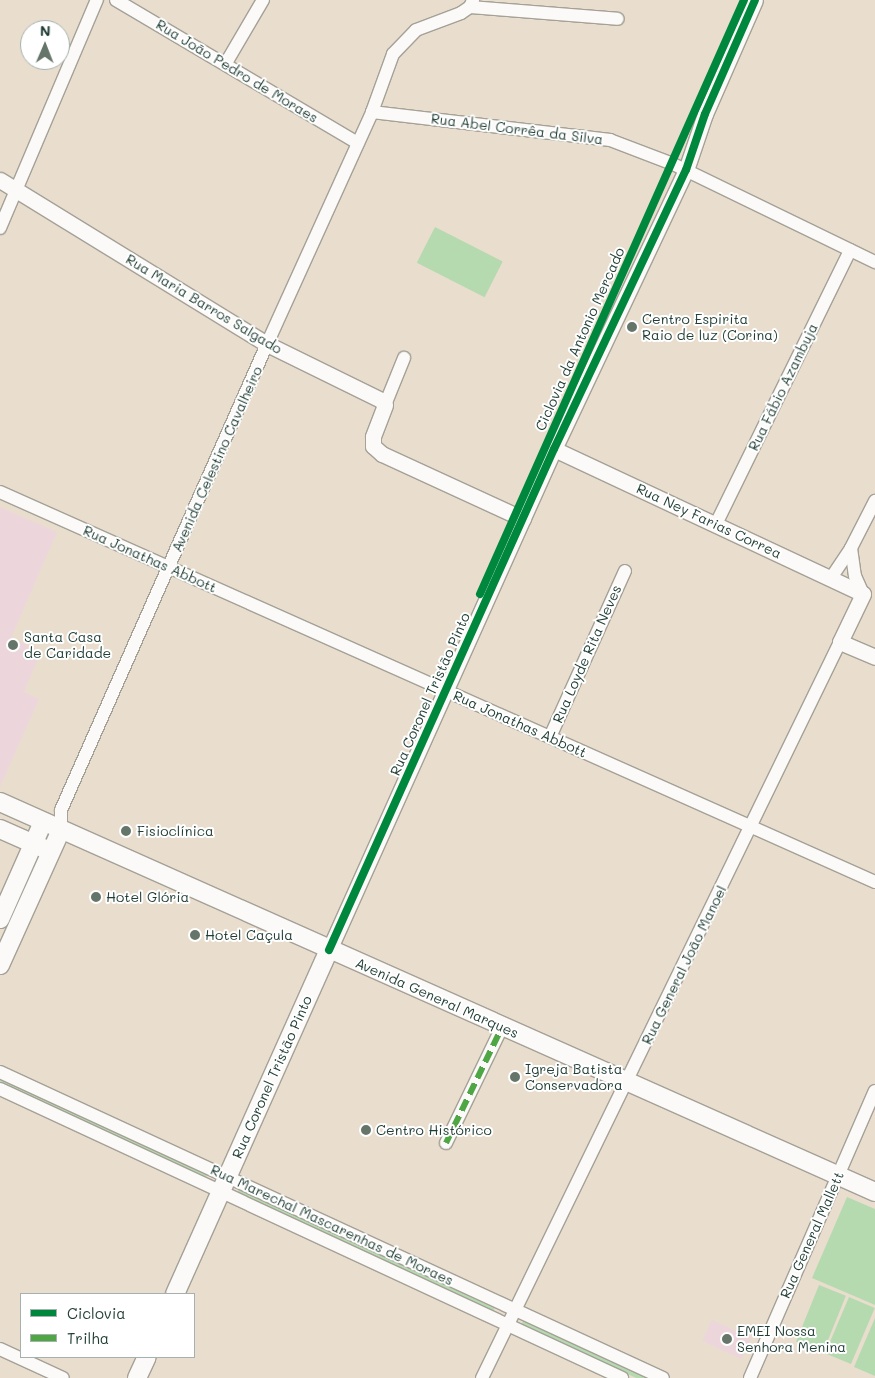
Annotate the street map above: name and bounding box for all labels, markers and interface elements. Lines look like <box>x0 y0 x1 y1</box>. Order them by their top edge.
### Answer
street label: Rua João Pedro de Moraes <box>153 16 321 126</box>
north arrow <box>20 20 70 70</box>
text: N <box>40 21 51 40</box>
street label: Rua Abel Corrêa da Silva <box>430 110 604 148</box>
street label: Ciclovia da Antonio Mercado <box>532 245 628 433</box>
street label: Rua Maria Barros Salgado <box>123 251 285 357</box>
place label: Centro Espirita Raio de luz (Corina) <box>642 311 778 344</box>
marker: Centro Espirita Raio de luz (Corina) <box>626 321 638 333</box>
street label: Rua Fábio Azambuja <box>745 321 821 453</box>
street label: Avenida Celestino Cavalheiro <box>168 363 266 555</box>
street label: Rua Ney Farias Correa <box>634 480 784 562</box>
street label: Rua Jonathas Abbott <box>81 522 219 596</box>
street label: Rua Loyde Rita Neves <box>549 582 625 726</box>
street label: Rua Coronel Tristão Pinto <box>386 610 474 778</box>
place label: Santa Casa de Caridade <box>24 629 111 662</box>
marker: Santa Casa de Caridade <box>6 638 20 652</box>
street label: Rua Jonathas Abbott <box>451 687 589 761</box>
place label: Fisioclínica <box>137 823 214 839</box>
marker: Fisioclínica <box>119 824 133 838</box>
street label: Rua General João Manoel <box>638 883 730 1047</box>
place label: Hotel Glória <box>106 889 189 905</box>
marker: Hotel Glória <box>90 891 102 903</box>
place label: Hotel Caçula <box>205 927 293 943</box>
marker: Hotel Caçula <box>189 929 201 941</box>
street label: Avenida General Marques <box>353 954 521 1042</box>
street label: Rua Coronel Tristão Pinto <box>228 993 316 1161</box>
place label: Igreja Batista Conservadora <box>525 1061 623 1094</box>
marker: Igreja Batista Conservadora <box>509 1071 521 1083</box>
place label: Centro Histórico <box>376 1122 492 1138</box>
marker: Centro Histórico <box>360 1124 372 1136</box>
street label: Rua Marechal Mascarenhas de Moraes <box>208 1161 456 1289</box>
street label: Rua General Mallett <box>776 1169 848 1301</box>
legend <box>20 1293 195 1358</box>
text: Ciclovia <box>67 1303 126 1323</box>
place label: EMEI Nossa Senhora Menina <box>737 1323 846 1355</box>
text: Trilha <box>67 1328 109 1348</box>
marker: EMEI Nossa Senhora Menina <box>721 1333 733 1345</box>

